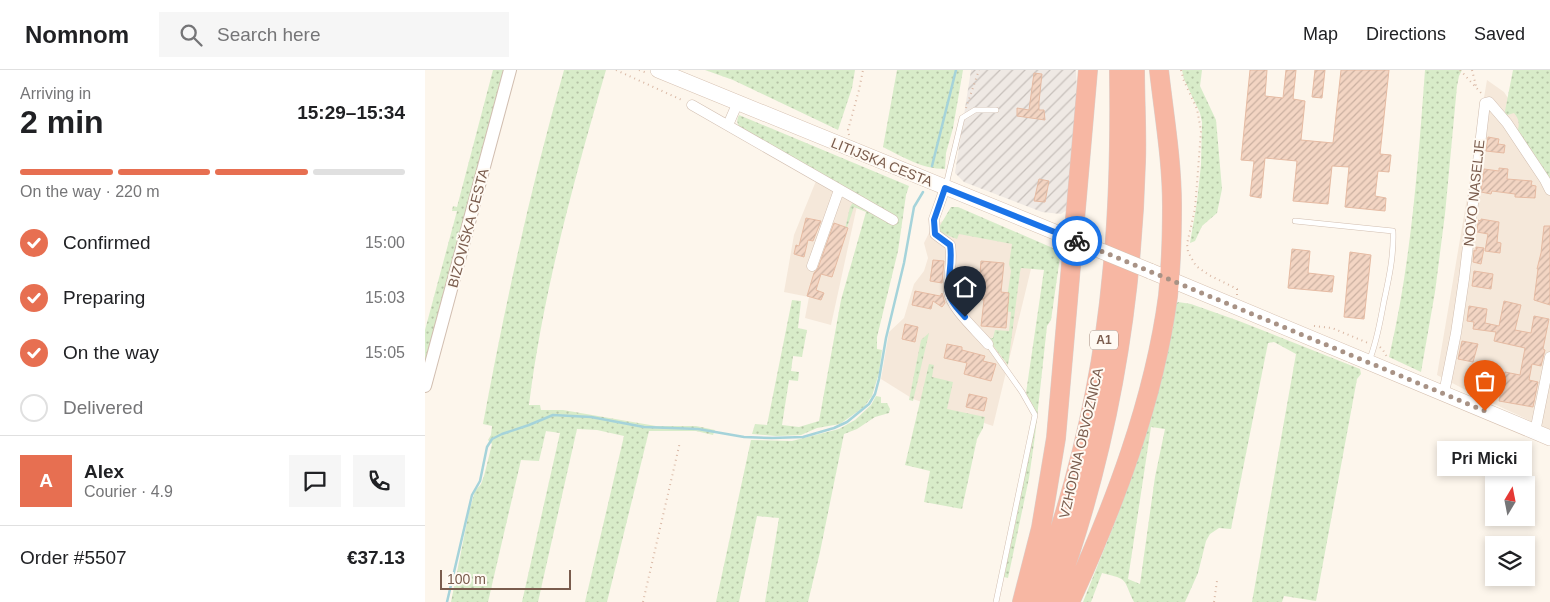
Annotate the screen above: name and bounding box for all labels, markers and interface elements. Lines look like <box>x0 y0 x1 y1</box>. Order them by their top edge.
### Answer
search box <box>159 12 509 57</box>
text: Nomnom <box>25 21 129 48</box>
icon: search <box>177 21 205 49</box>
text: Search here <box>217 24 321 45</box>
text: Map <box>1303 24 1338 44</box>
text: Directions <box>1366 24 1446 44</box>
text: Saved <box>1474 24 1525 44</box>
text: Arriving in <box>20 85 91 102</box>
text: 15:29–15:34 <box>297 102 405 123</box>
text: 2 min <box>20 104 104 140</box>
street label: LITIJSKA CESTA <box>829 134 936 190</box>
street label: NOVO NASELJE <box>1460 139 1488 247</box>
street label: BIZOVIŠKA CESTA <box>444 166 492 289</box>
text: On the way · 220 m <box>20 183 160 200</box>
courier <box>1052 216 1102 266</box>
icon: bike <box>1063 227 1091 255</box>
icon: check <box>20 229 48 257</box>
text: Confirmed <box>63 232 151 253</box>
text: 15:00 <box>365 234 405 251</box>
pin <box>944 266 986 317</box>
icon: home <box>951 273 979 301</box>
icon: check <box>20 284 48 312</box>
text: Preparing <box>63 287 145 308</box>
text: 15:03 <box>365 289 405 306</box>
road number: A1 <box>1090 330 1118 350</box>
icon: check <box>20 339 48 367</box>
text: On the way <box>63 342 159 363</box>
text: 15:05 <box>365 344 405 361</box>
pin <box>1464 360 1506 411</box>
street label: VZHODNA OBVOZNICA <box>1056 366 1106 520</box>
icon: bag <box>1471 367 1499 395</box>
text: Delivered <box>63 397 143 418</box>
callout: Pri Micki <box>1437 441 1533 476</box>
text: Pri Micki <box>1452 450 1517 467</box>
button: chat <box>289 455 341 507</box>
button: phone <box>353 455 405 507</box>
text: Alex <box>84 461 124 482</box>
text: A <box>39 470 53 491</box>
north arrow <box>1485 476 1535 526</box>
map controls <box>1485 476 1535 586</box>
text: Courier · 4.9 <box>84 483 173 500</box>
button: layers <box>1485 536 1535 586</box>
text: Order #5507 <box>20 547 127 568</box>
text: €37.13 <box>347 547 405 568</box>
scale bar <box>440 567 571 590</box>
text: 100 m <box>447 571 486 587</box>

